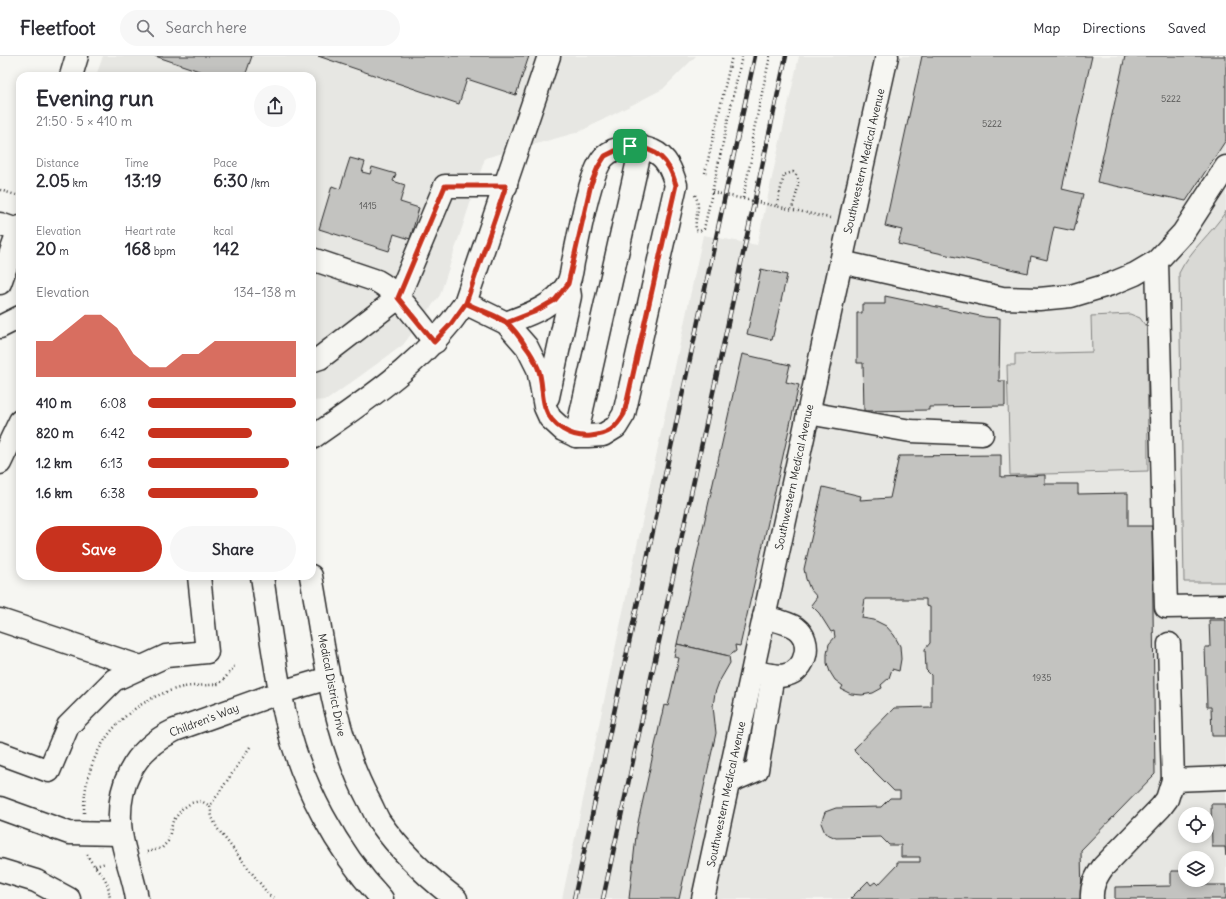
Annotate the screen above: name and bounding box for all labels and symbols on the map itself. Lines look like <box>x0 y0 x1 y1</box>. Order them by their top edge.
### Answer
street label: Southwestern Medical Avenue <box>840 87 888 235</box>
house number: 5222 <box>1161 93 1181 104</box>
house number: 5222 <box>982 118 1002 129</box>
pin <box>613 129 647 163</box>
house number: 1415 <box>359 200 377 211</box>
street label: Southwestern Medical Avenue <box>772 403 816 551</box>
street label: Medical District Drive <box>315 632 349 738</box>
house number: 1935 <box>1032 672 1052 683</box>
street label: Children's Way <box>167 700 241 740</box>
street label: Southwestern Medical Avenue <box>704 720 748 868</box>

